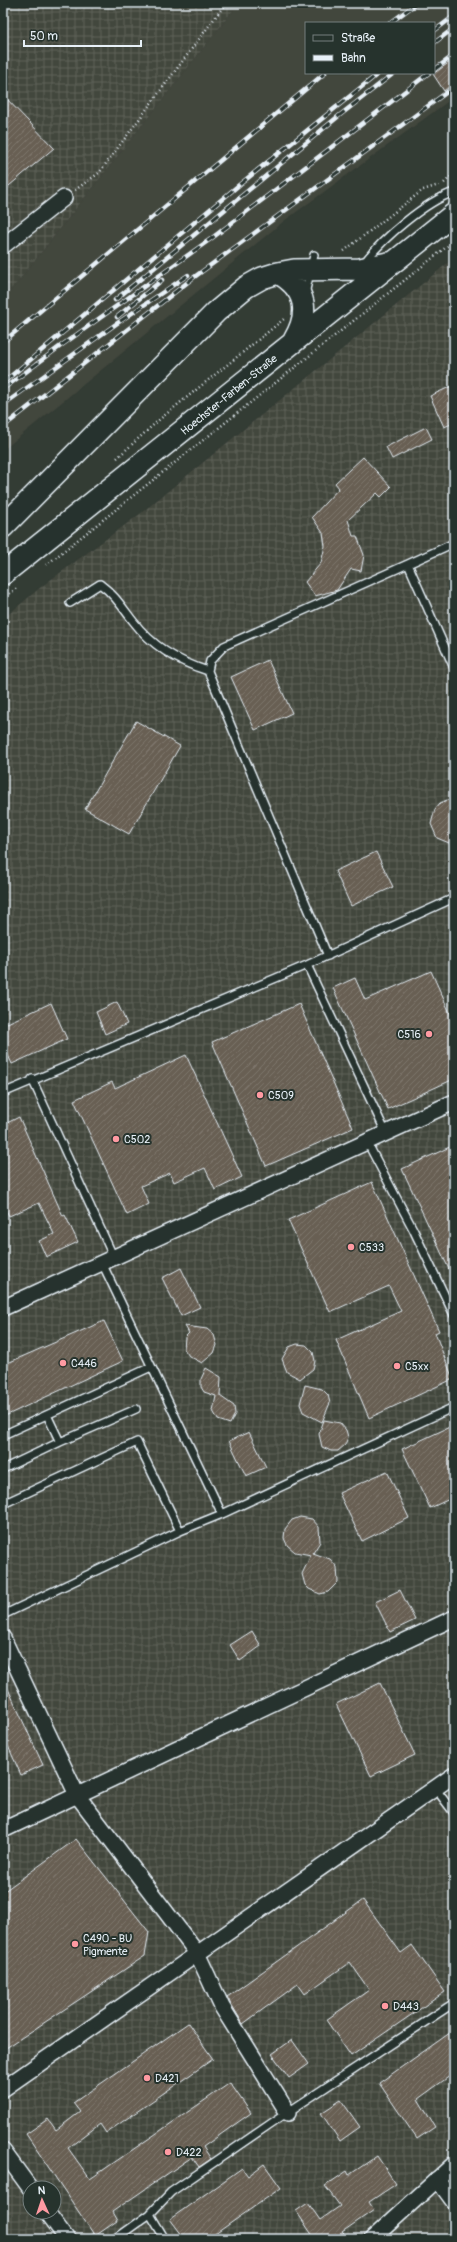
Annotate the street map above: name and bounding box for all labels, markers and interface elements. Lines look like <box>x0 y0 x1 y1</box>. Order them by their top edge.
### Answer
scale bar <box>24 22 141 48</box>
legend <box>305 22 435 74</box>
text: 50 m <box>30 29 58 44</box>
text: Straße <box>341 31 375 46</box>
text: Bahn <box>341 51 366 66</box>
street label: Hoechster-Farben-Straße <box>178 352 280 438</box>
place label: C516 <box>398 1028 421 1041</box>
marker: C516 <box>424 1029 434 1039</box>
place label: C509 <box>268 1089 294 1102</box>
marker: C509 <box>255 1090 265 1100</box>
place label: C502 <box>124 1133 150 1146</box>
marker: C502 <box>111 1134 121 1144</box>
place label: C533 <box>359 1241 384 1254</box>
marker: C533 <box>346 1242 356 1252</box>
place label: C446 <box>71 1357 97 1370</box>
marker: C446 <box>58 1358 68 1368</box>
place label: C5xx <box>405 1360 429 1373</box>
marker: C5xx <box>392 1361 402 1371</box>
place label: C490 - BU Pigmente <box>83 1932 132 1958</box>
marker: C490 - BU Pigmente <box>70 1939 80 1949</box>
place label: D443 <box>393 2000 419 2013</box>
marker: D443 <box>380 2001 390 2011</box>
place label: D421 <box>155 2072 179 2085</box>
marker: D421 <box>142 2073 152 2083</box>
place label: D422 <box>176 2146 202 2159</box>
marker: D422 <box>163 2147 173 2157</box>
north arrow <box>22 2180 62 2220</box>
text: N <box>37 2184 46 2197</box>

